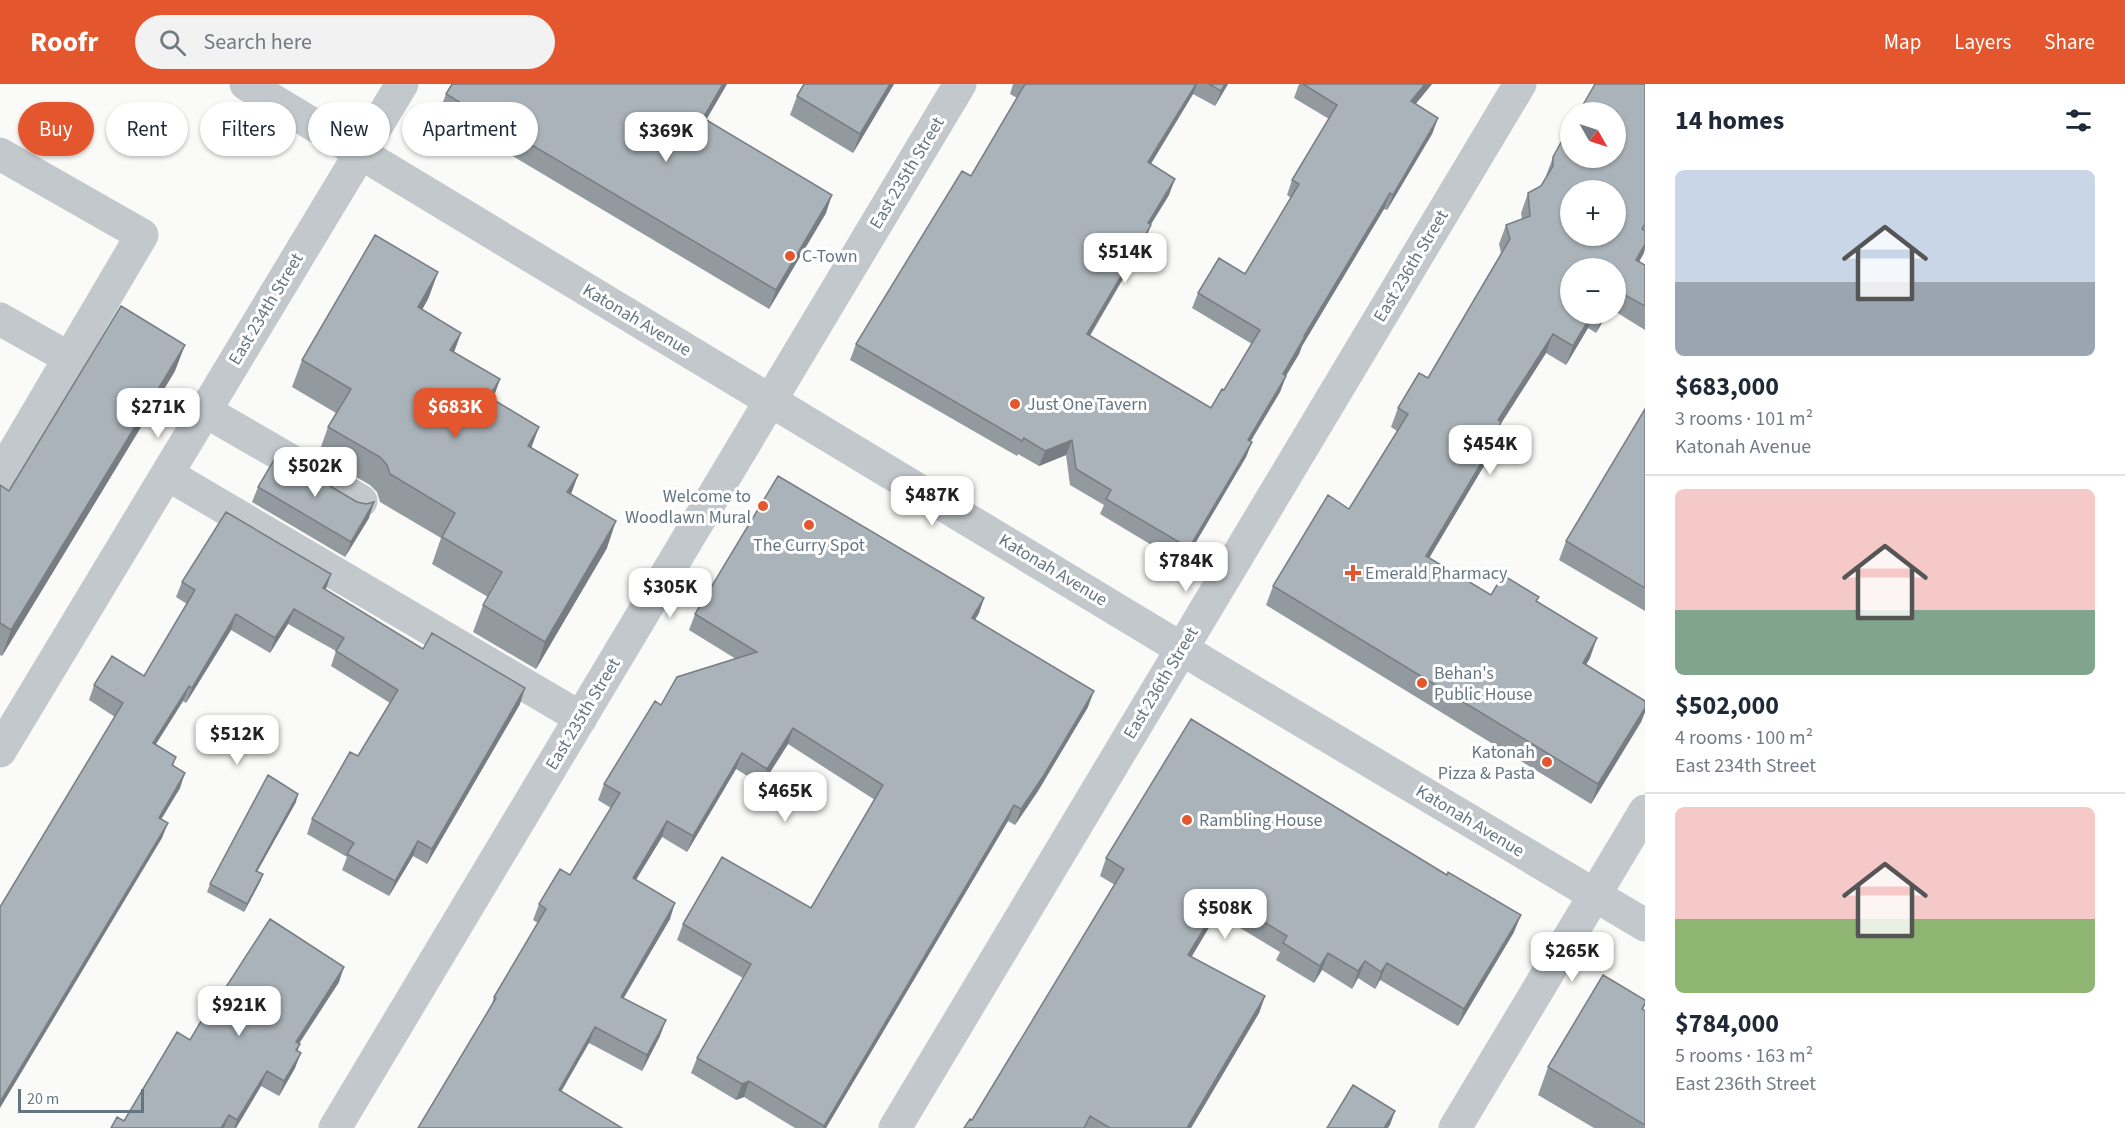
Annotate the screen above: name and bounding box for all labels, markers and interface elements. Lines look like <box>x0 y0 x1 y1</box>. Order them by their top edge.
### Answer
search box <box>135 15 555 69</box>
text: Roofr <box>30 22 99 62</box>
icon: search <box>156 26 189 59</box>
text: Search here <box>204 26 312 58</box>
text: Map <box>1884 27 1921 57</box>
text: Layers <box>1954 27 2011 57</box>
text: Share <box>2044 27 2095 57</box>
chip: Buy <box>18 102 94 156</box>
chip: Rent <box>106 102 188 156</box>
chip: Filters <box>200 102 296 156</box>
chip: New <box>308 102 390 156</box>
chip: Apartment <box>402 102 538 156</box>
north arrow <box>1560 102 1626 168</box>
map controls <box>1560 102 1626 324</box>
text: 14 homes <box>1675 102 1784 139</box>
icon: filters <box>2062 104 2095 137</box>
pin: $369K <box>624 112 708 163</box>
street label: East 235th Street <box>864 112 950 234</box>
text: $369K <box>639 117 693 145</box>
button: + <box>1560 180 1626 246</box>
street label: East 236th Street <box>1368 205 1454 327</box>
icon: home <box>1831 209 1939 317</box>
pin: $514K <box>1083 233 1167 284</box>
text: $514K <box>1098 238 1152 266</box>
place label: C-Town <box>802 244 858 269</box>
street label: East 234th Street <box>223 248 309 370</box>
marker: C-Town <box>783 249 797 263</box>
button: − <box>1560 258 1626 324</box>
street label: Katonah Avenue <box>578 278 696 362</box>
text: $683,000 <box>1675 368 1779 405</box>
pin: $271K <box>116 388 200 439</box>
pin: $683K <box>413 388 497 439</box>
place label: Just One Tavern <box>1027 392 1147 417</box>
text: $271K <box>131 393 185 421</box>
text: $683K <box>428 393 482 421</box>
marker: Just One Tavern <box>1008 397 1022 411</box>
text: 3 rooms · 101 m² <box>1675 405 1813 433</box>
pin: $454K <box>1448 425 1532 476</box>
text: $454K <box>1463 430 1517 458</box>
text: Katonah Avenue <box>1675 433 1811 461</box>
pin: $502K <box>273 447 357 498</box>
text: $502K <box>288 452 342 480</box>
pin: $487K <box>890 476 974 527</box>
text: $487K <box>905 481 959 509</box>
place label: Welcome to Woodlawn Mural <box>625 484 751 530</box>
marker: Welcome to Woodlawn Mural <box>756 499 770 513</box>
marker: The Curry Spot <box>802 518 816 532</box>
street label: Katonah Avenue <box>994 528 1112 612</box>
icon: home <box>1831 528 1939 636</box>
place label: The Curry Spot <box>753 533 865 558</box>
pin: $784K <box>1144 542 1228 593</box>
text: $784K <box>1159 547 1213 575</box>
place label: Emerald Pharmacy <box>1365 561 1508 586</box>
marker: Emerald Pharmacy <box>1346 566 1360 580</box>
pin: $305K <box>628 568 712 619</box>
text: $305K <box>643 573 697 601</box>
street label: East 236th Street <box>1118 622 1204 744</box>
street label: East 235th Street <box>540 653 626 775</box>
place label: Behan's Public House <box>1434 661 1533 707</box>
marker: Behan's Public House <box>1415 676 1429 690</box>
text: $502,000 <box>1675 687 1779 724</box>
pin: $512K <box>195 715 279 766</box>
text: $512K <box>210 720 264 748</box>
text: 4 rooms · 100 m² <box>1675 724 1813 752</box>
place label: Katonah Pizza & Pasta <box>1438 740 1535 786</box>
text: East 234th Street <box>1675 752 1816 780</box>
marker: Katonah Pizza & Pasta <box>1540 755 1554 769</box>
pin: $465K <box>743 772 827 823</box>
text: $465K <box>758 777 812 805</box>
street label: Katonah Avenue <box>1411 779 1529 863</box>
place label: Rambling House <box>1199 808 1322 833</box>
marker: Rambling House <box>1180 813 1194 827</box>
icon: home <box>1831 846 1939 954</box>
pin: $508K <box>1183 889 1267 940</box>
text: $508K <box>1198 894 1252 922</box>
pin: $265K <box>1530 932 1614 983</box>
text: $265K <box>1545 937 1599 965</box>
pin: $921K <box>197 986 281 1037</box>
text: $921K <box>212 991 266 1019</box>
text: $784,000 <box>1675 1005 1779 1042</box>
text: 5 rooms · 163 m² <box>1675 1042 1813 1070</box>
text: East 236th Street <box>1675 1070 1816 1098</box>
scale bar <box>18 1086 144 1114</box>
text: 20 m <box>27 1088 59 1110</box>

